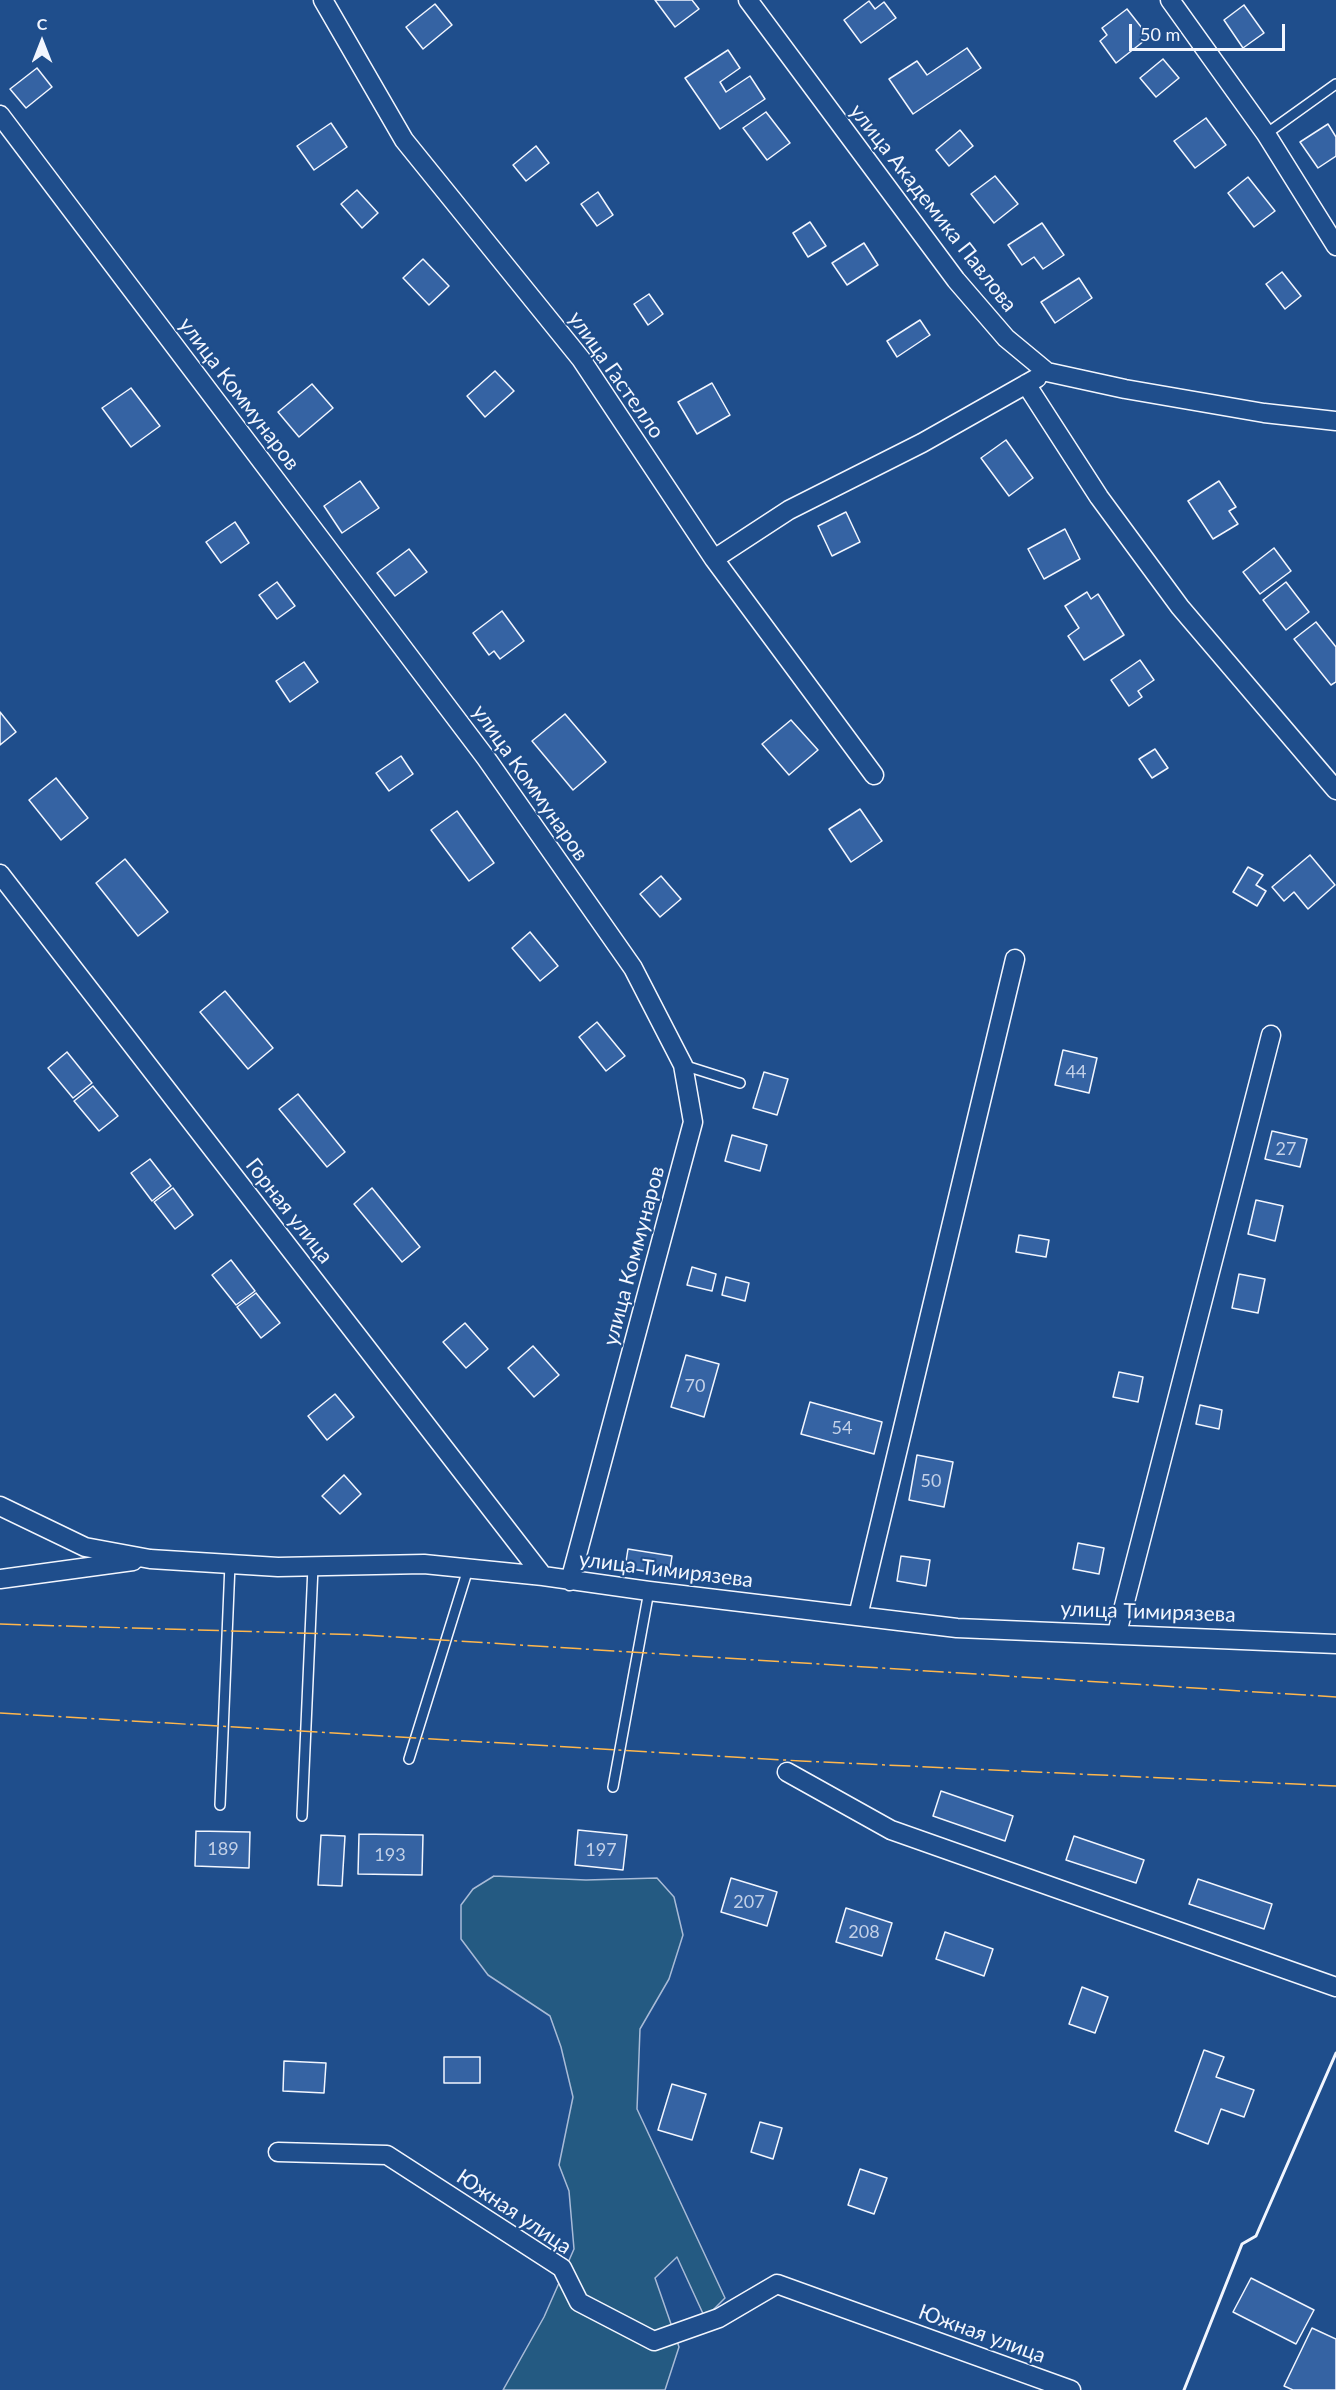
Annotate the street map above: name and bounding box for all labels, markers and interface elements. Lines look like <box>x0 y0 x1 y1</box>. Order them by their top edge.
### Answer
north arrow <box>12 12 72 72</box>
scale bar <box>1132 12 1288 50</box>
text: С <box>37 14 47 33</box>
text: 50 m <box>1140 23 1180 45</box>
street label: улица Академика Павлова <box>844 99 1022 317</box>
street label: улица Гастелло <box>563 307 669 443</box>
street label: улица Коммунаров <box>173 313 305 475</box>
street label: улица Коммунаров <box>467 700 593 866</box>
house number: 44 <box>1066 1061 1086 1083</box>
house number: 27 <box>1276 1138 1296 1160</box>
street label: Горная улица <box>240 1153 338 1269</box>
street label: улица Коммунаров <box>598 1164 670 1348</box>
house number: 70 <box>685 1375 705 1397</box>
house number: 54 <box>832 1417 852 1439</box>
house number: 50 <box>921 1470 941 1492</box>
street label: улица Тимирязева <box>578 1547 754 1593</box>
street label: улица Тимирязева <box>1060 1596 1236 1628</box>
house number: 189 <box>207 1838 239 1860</box>
house number: 197 <box>585 1839 617 1861</box>
house number: 193 <box>374 1844 406 1866</box>
house number: 207 <box>733 1891 765 1913</box>
house number: 208 <box>848 1921 880 1943</box>
street label: Южная улица <box>452 2164 576 2260</box>
street label: Южная улица <box>915 2299 1049 2369</box>

